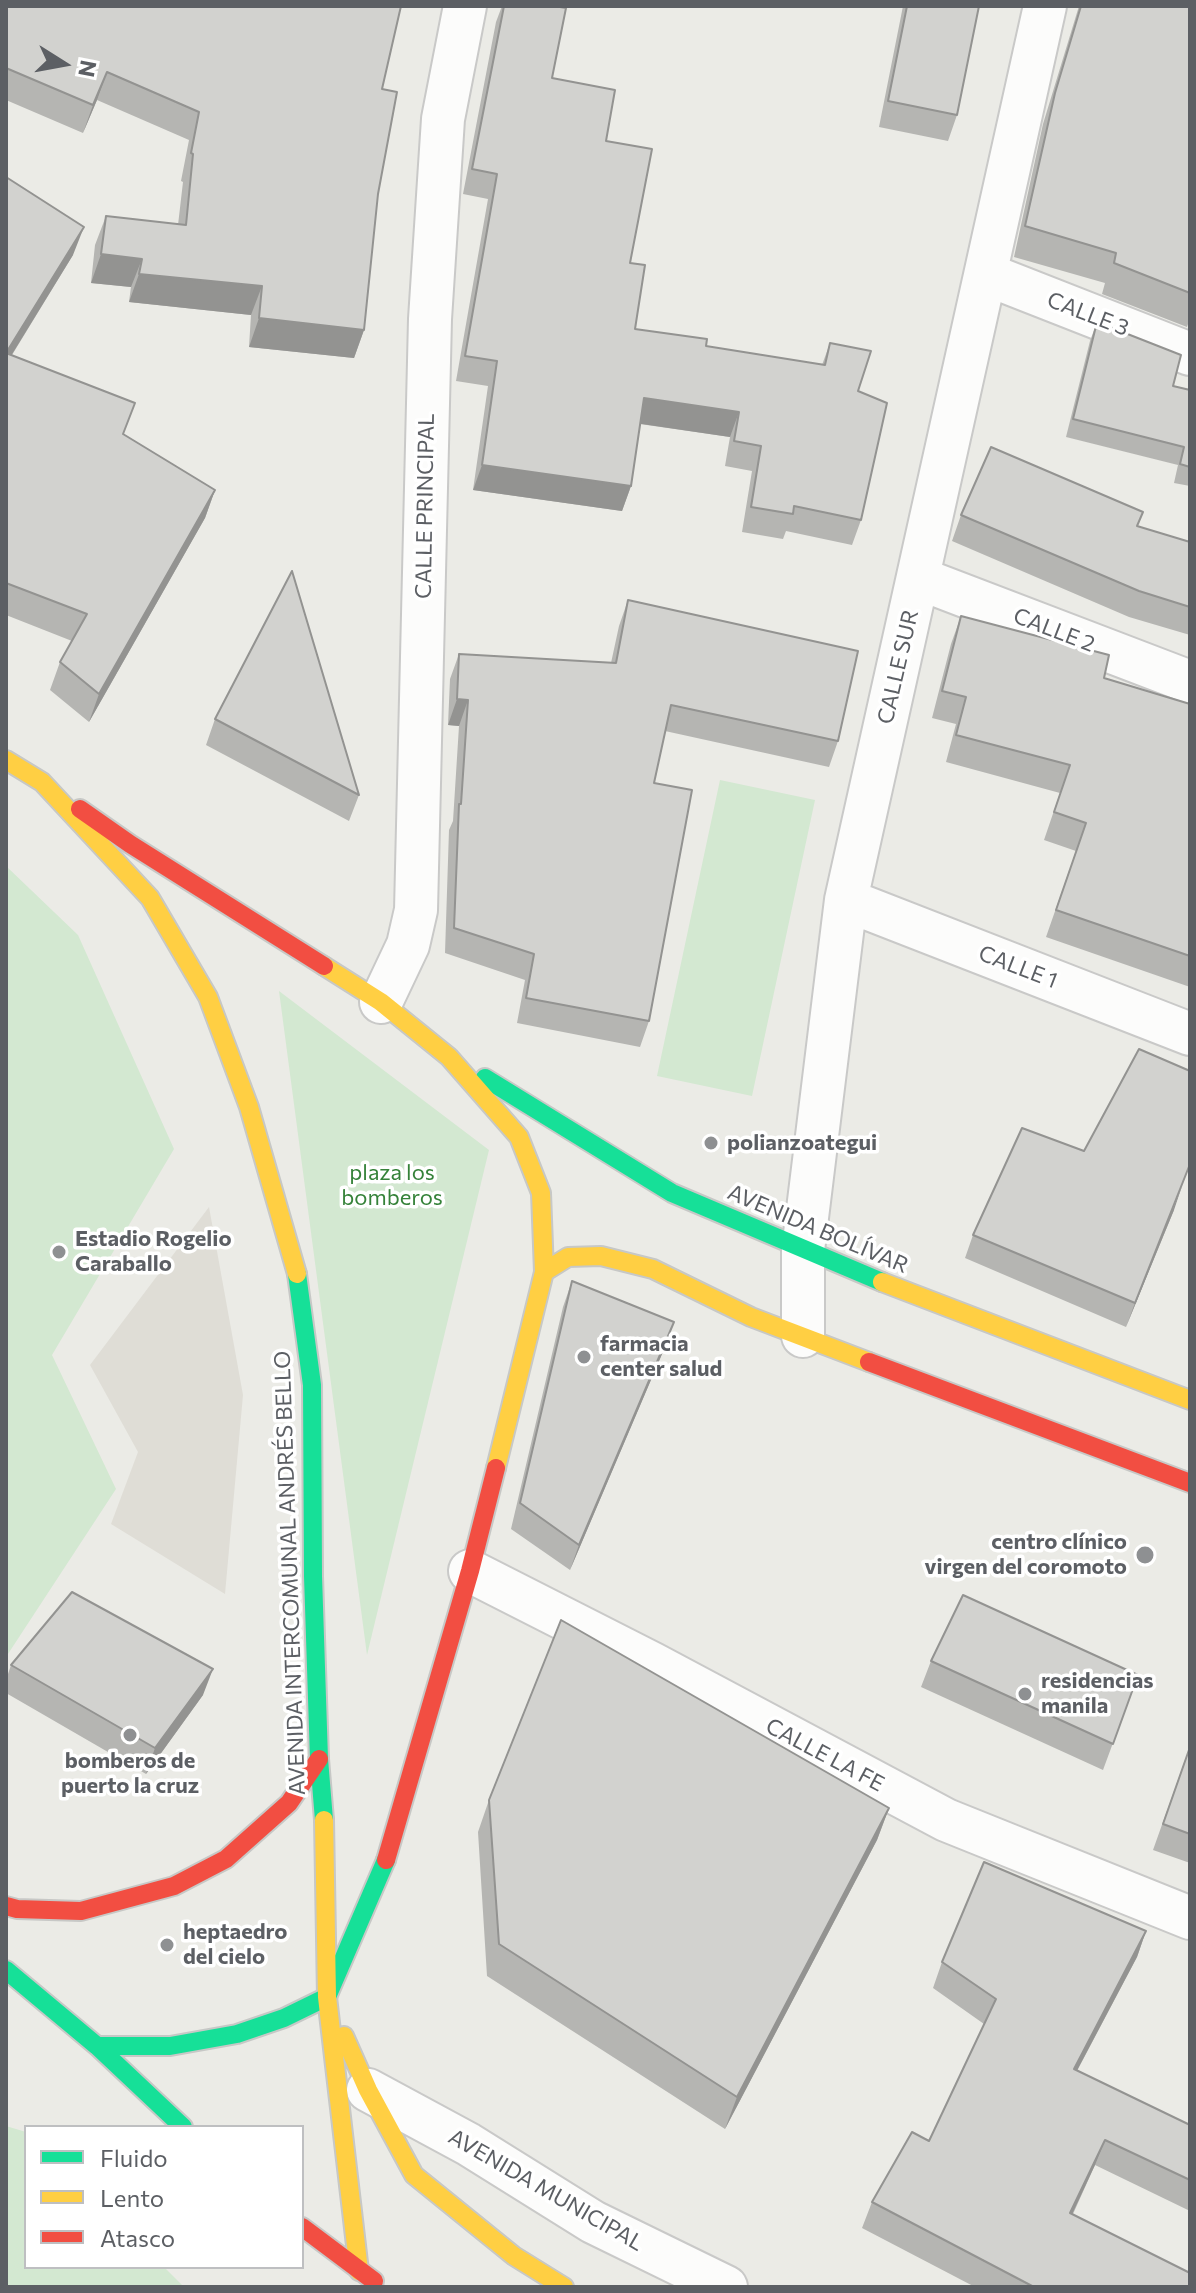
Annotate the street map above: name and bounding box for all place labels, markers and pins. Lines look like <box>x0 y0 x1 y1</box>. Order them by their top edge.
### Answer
place label: polianzoategui <box>727 1130 877 1156</box>
marker: polianzoategui <box>702 1134 720 1152</box>
place label: Estadio Rogelio Caraballo <box>75 1226 232 1278</box>
marker: Estadio Rogelio Caraballo <box>50 1243 68 1261</box>
place label: farmacia center salud <box>600 1331 722 1382</box>
marker: farmacia center salud <box>575 1348 593 1366</box>
place label: centro clínico virgen del coromoto <box>924 1529 1127 1580</box>
marker: centro clínico virgen del coromoto <box>1134 1544 1156 1566</box>
place label: residencias manila <box>1041 1668 1154 1720</box>
marker: residencias manila <box>1016 1685 1034 1703</box>
marker: bomberos de puerto la cruz <box>121 1726 139 1744</box>
place label: bomberos de puerto la cruz <box>61 1748 199 1800</box>
place label: heptaedro del cielo <box>183 1919 288 1970</box>
marker: heptaedro del cielo <box>158 1936 176 1954</box>

